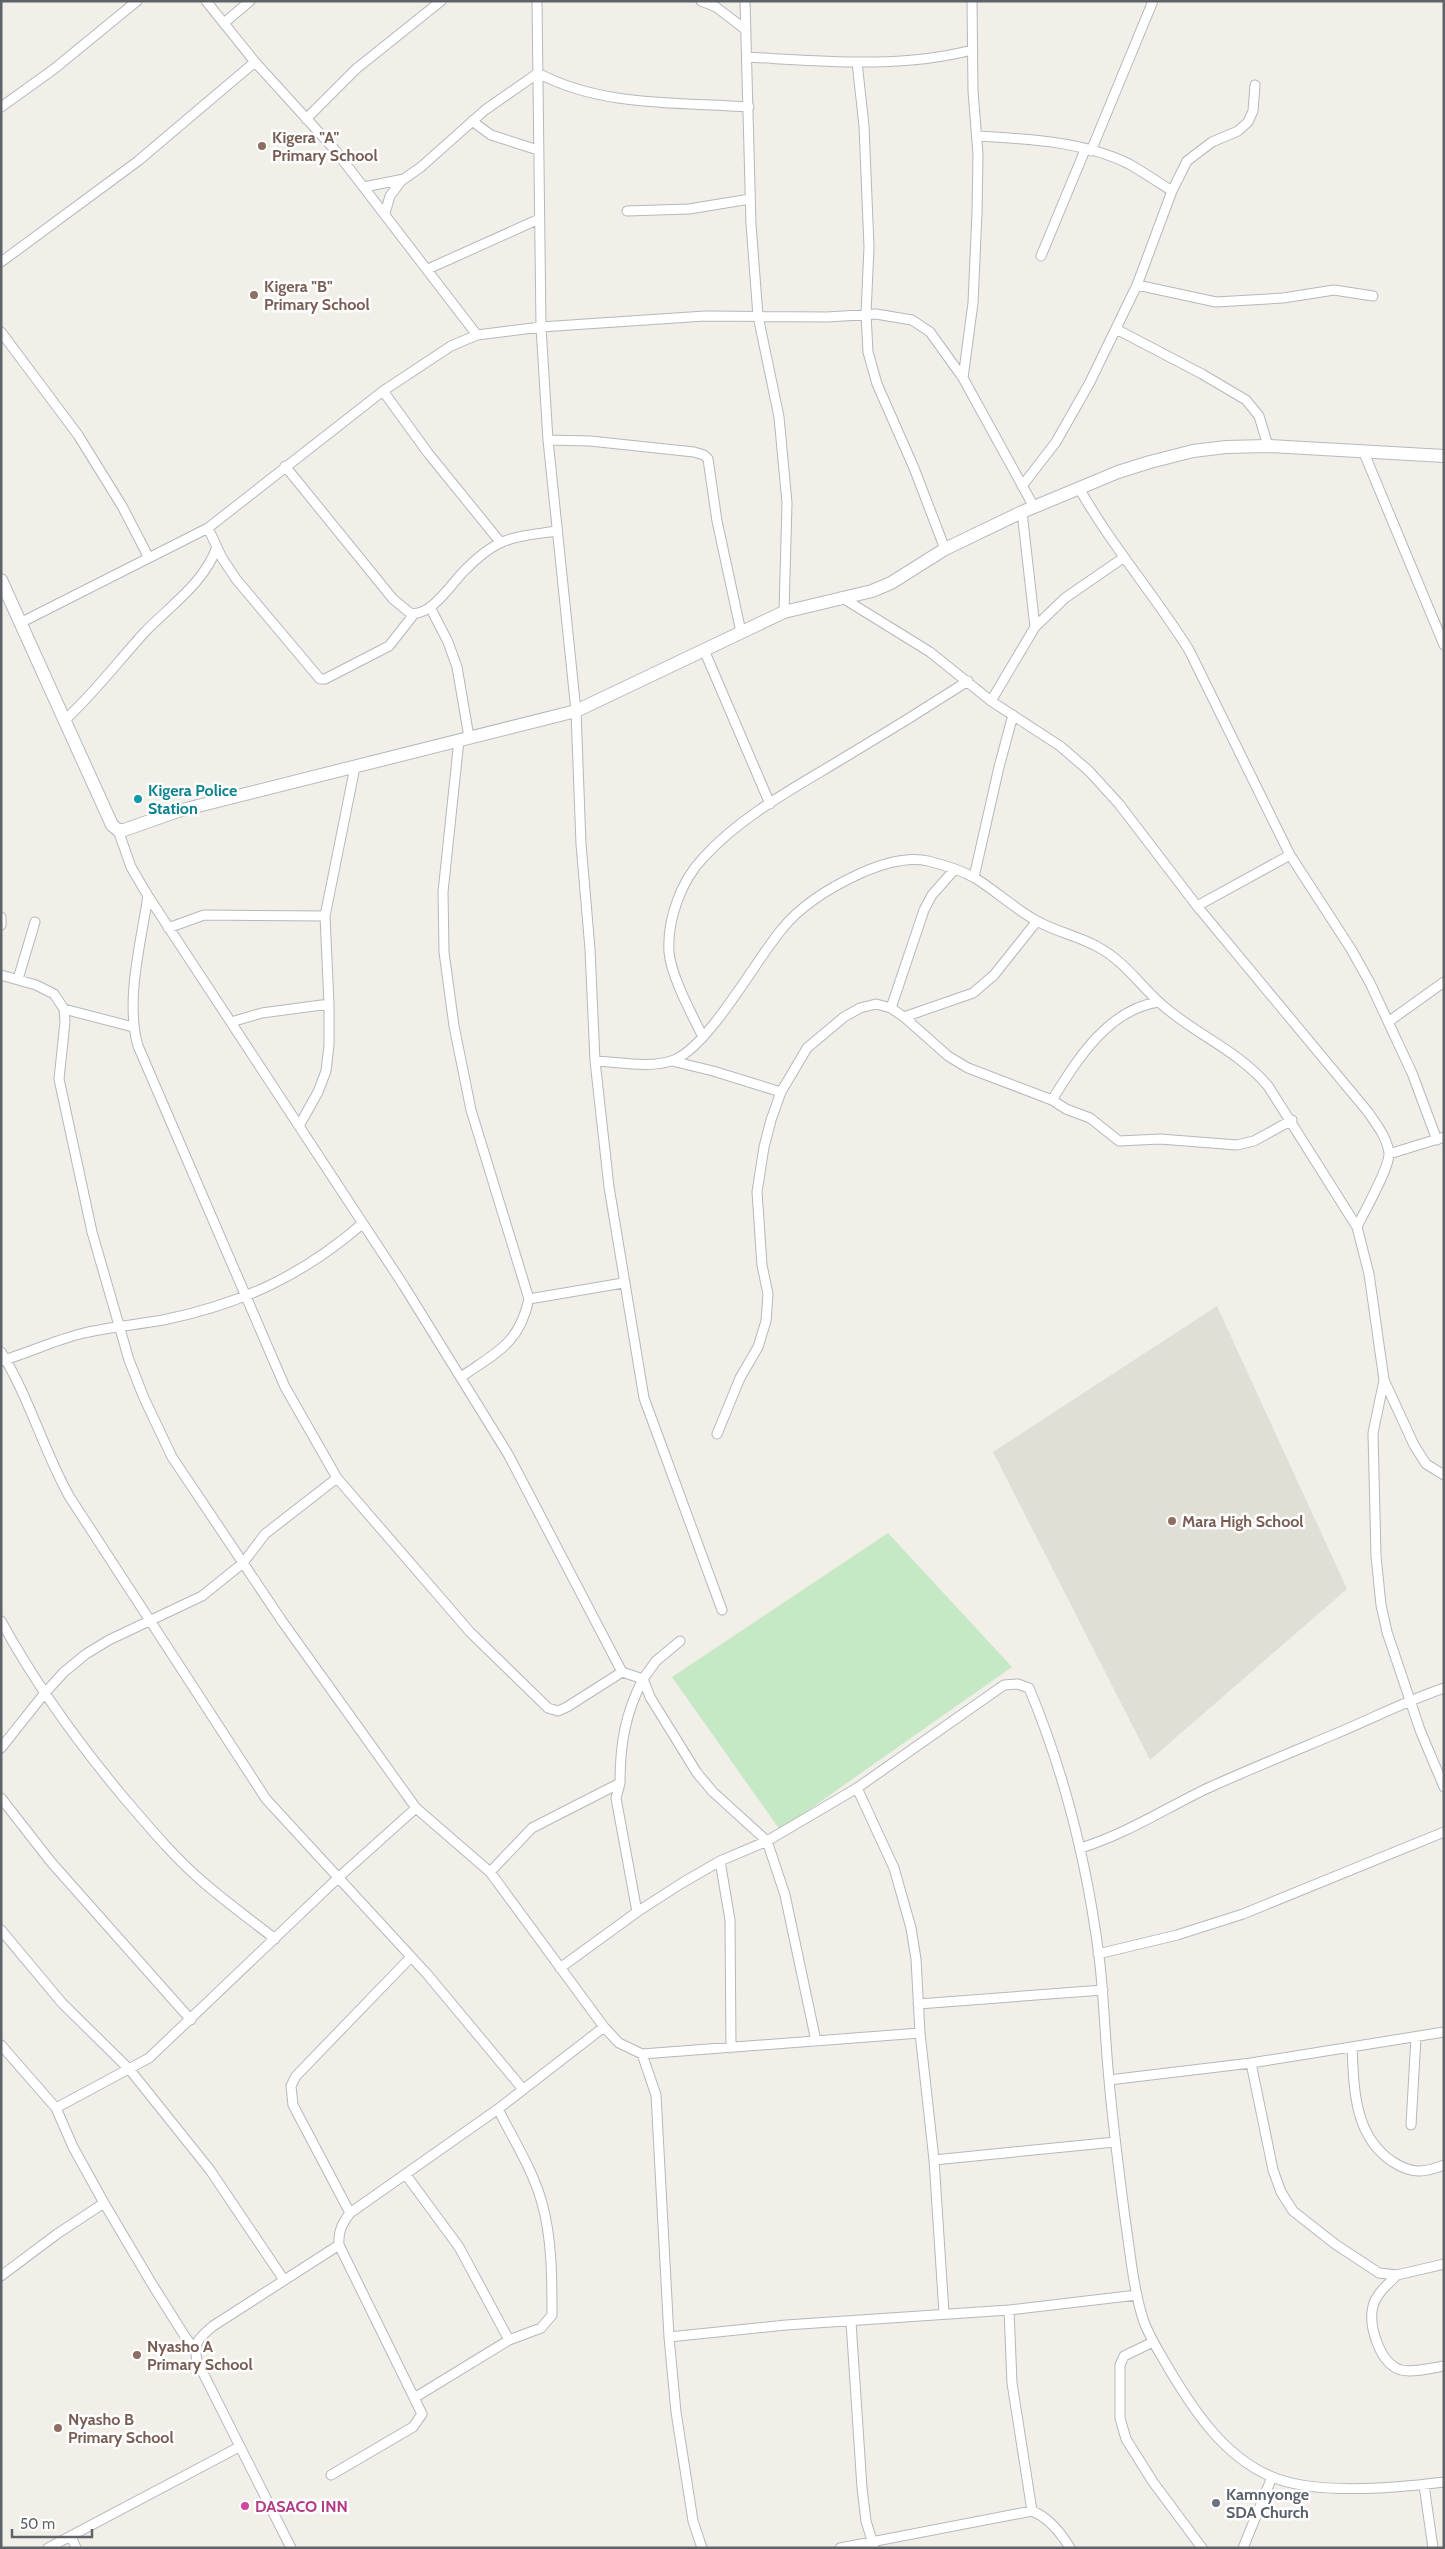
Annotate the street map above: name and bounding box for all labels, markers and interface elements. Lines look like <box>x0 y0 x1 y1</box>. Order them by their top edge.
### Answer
place label: Kigera "A" Primary School <box>272 128 378 165</box>
marker: Kigera "A" Primary School <box>256 140 268 152</box>
place label: Kigera "B" Primary School <box>264 277 370 314</box>
marker: Kigera "B" Primary School <box>248 289 260 301</box>
place label: Kigera Police Station <box>148 781 237 818</box>
marker: Kigera Police Station <box>132 793 144 805</box>
place label: Mara High School <box>1182 1512 1304 1531</box>
marker: Mara High School <box>1166 1515 1178 1527</box>
place label: Nyasho A Primary School <box>147 2337 253 2374</box>
marker: Nyasho A Primary School <box>131 2349 143 2361</box>
place label: Nyasho B Primary School <box>68 2410 174 2447</box>
marker: Nyasho B Primary School <box>52 2422 64 2434</box>
place label: Kamnyonge SDA Church <box>1226 2485 1309 2522</box>
place label: DASACO INN <box>255 2497 348 2516</box>
marker: Kamnyonge SDA Church <box>1210 2497 1222 2509</box>
marker: DASACO INN <box>239 2500 251 2512</box>
scale bar <box>12 2506 92 2538</box>
text: 50 m <box>20 2515 55 2533</box>

